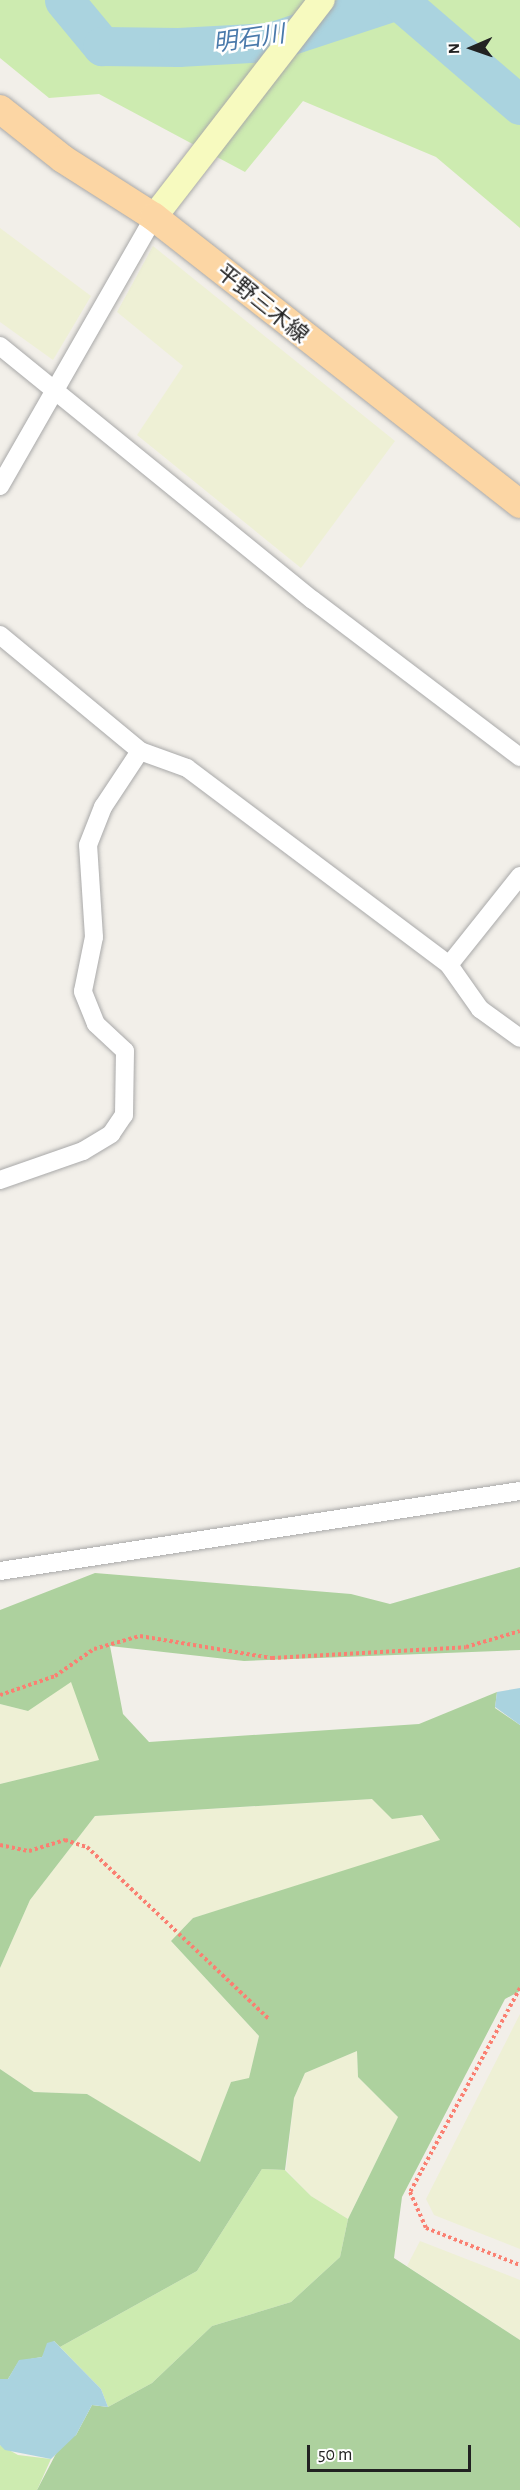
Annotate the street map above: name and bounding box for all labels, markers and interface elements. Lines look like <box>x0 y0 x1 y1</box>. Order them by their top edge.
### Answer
north arrow <box>442 18 502 78</box>
water label: 明石川 <box>211 21 287 59</box>
text: N <box>446 43 462 54</box>
street label: 平野三木線 <box>211 259 313 349</box>
scale bar <box>310 2433 474 2471</box>
text: 50 m <box>318 2446 352 2464</box>

